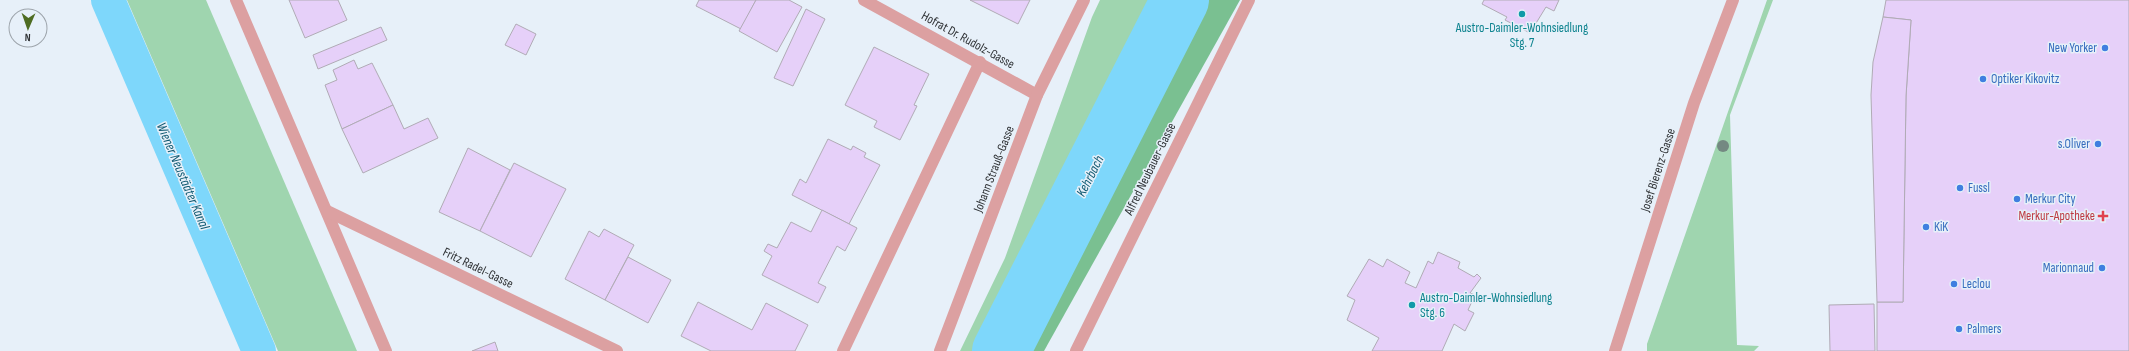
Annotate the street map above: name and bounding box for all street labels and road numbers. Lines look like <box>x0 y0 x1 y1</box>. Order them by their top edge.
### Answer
street label: Hofrat Dr. Rudolz-Gasse <box>919 8 1017 72</box>
street label: Alfred Neubauer-Gasse <box>1120 120 1179 219</box>
street label: Johann Strauß-Gasse <box>970 123 1018 215</box>
street label: Josef Bierenz-Gasse <box>1637 126 1679 215</box>
street label: Fritz Radel-Gasse <box>440 244 516 292</box>

